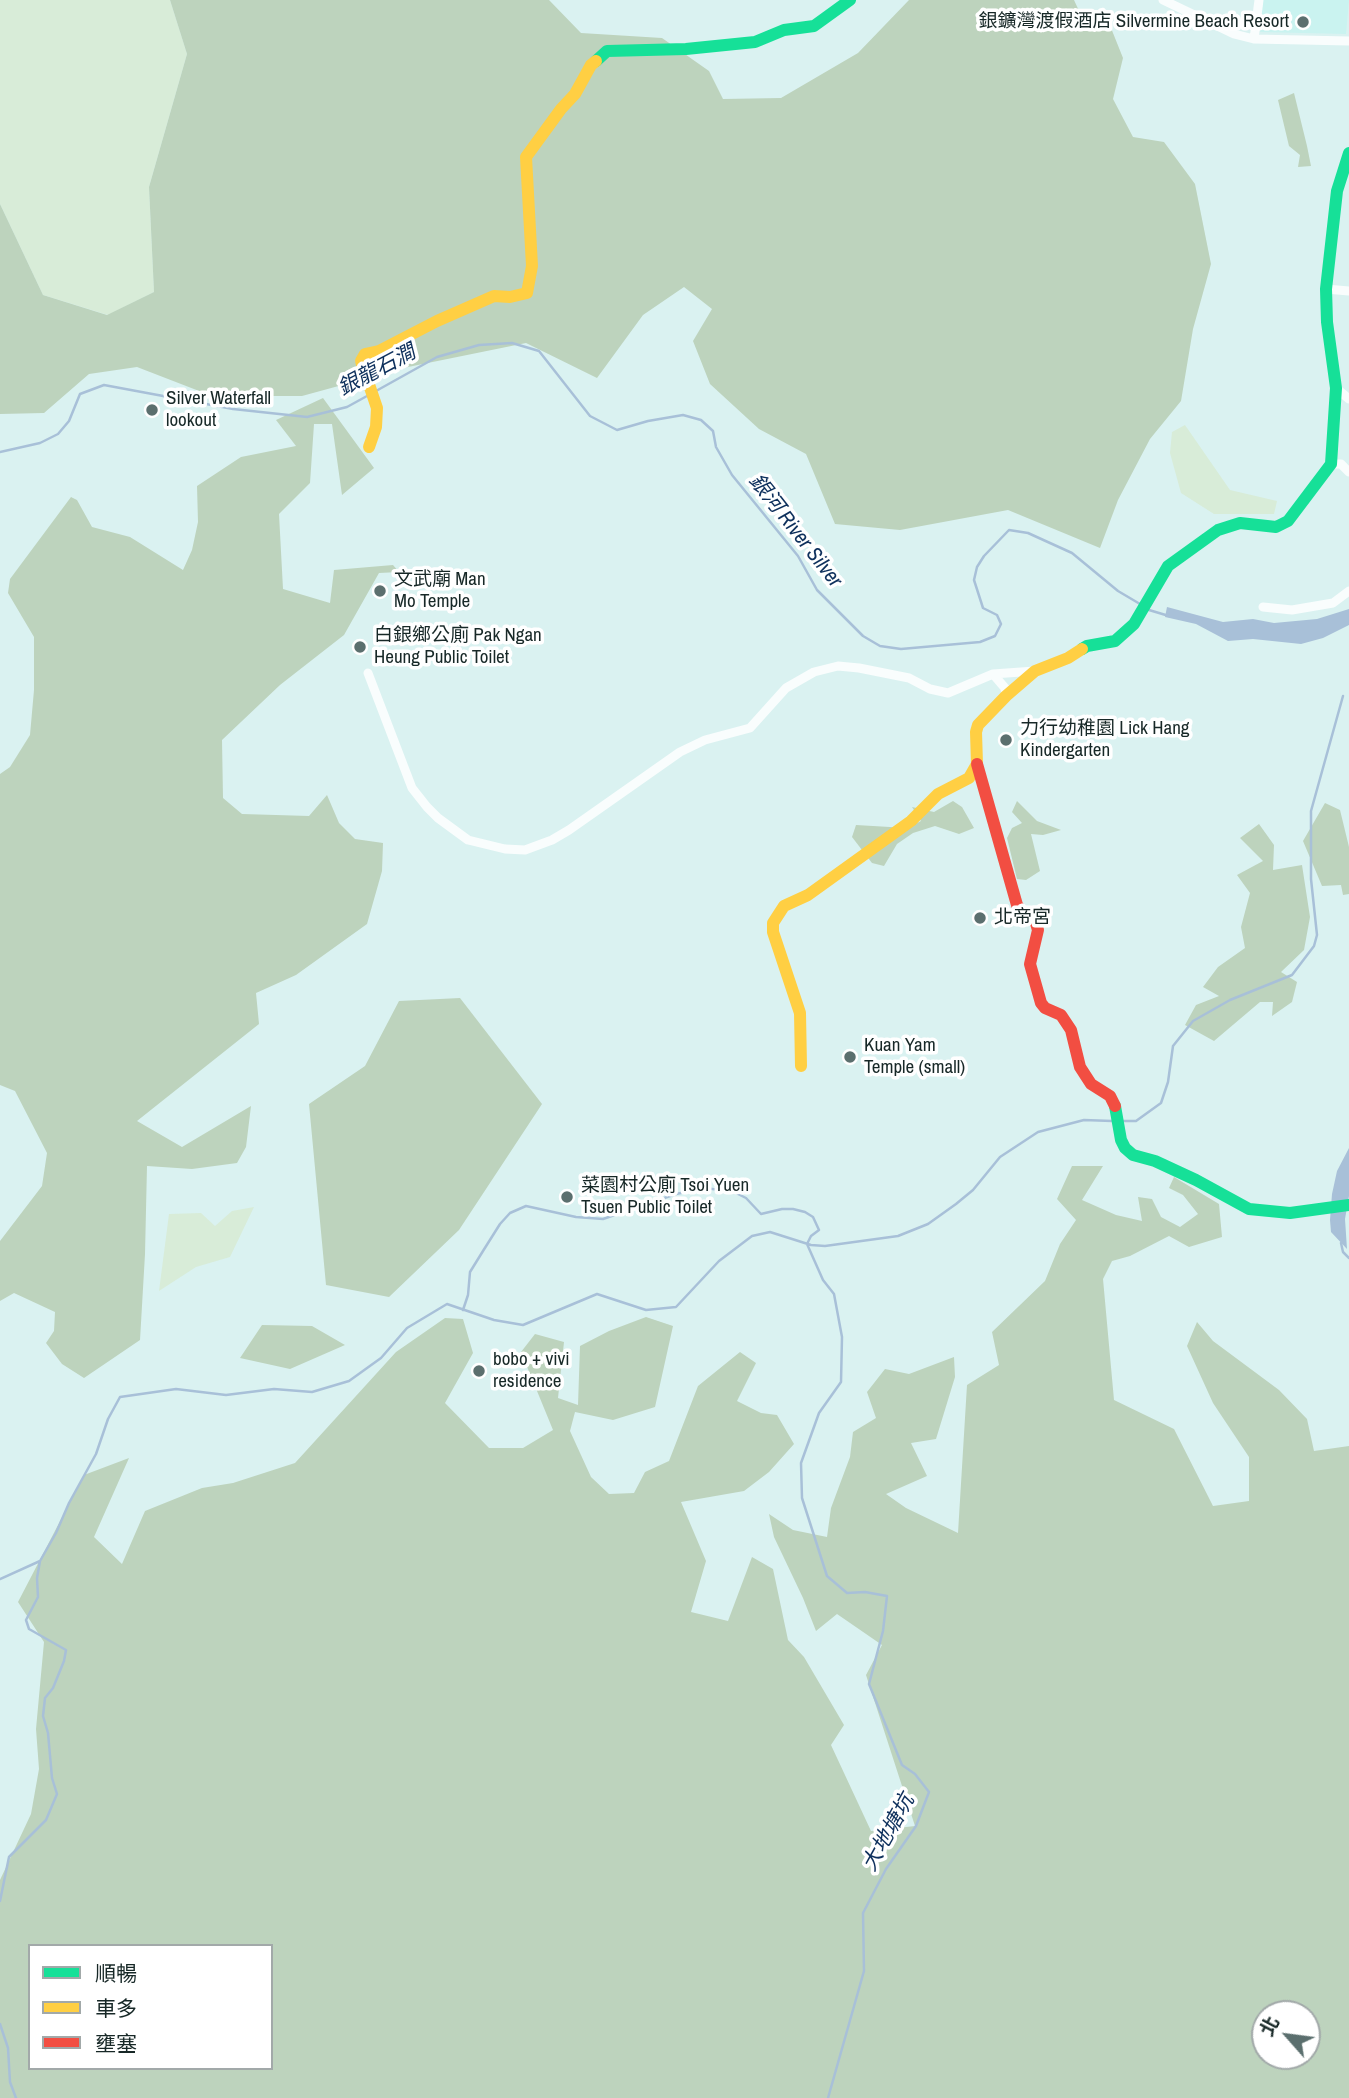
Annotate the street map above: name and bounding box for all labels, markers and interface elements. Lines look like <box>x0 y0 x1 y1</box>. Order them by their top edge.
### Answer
place label: 銀鑛灣渡假酒店 Silvermine Beach Resort <box>978 11 1289 33</box>
marker: 銀鑛灣渡假酒店 Silvermine Beach Resort <box>1295 14 1311 30</box>
water label: 銀龍石澗 <box>334 340 420 402</box>
place label: Silver Waterfall lookout <box>166 388 271 432</box>
marker: Silver Waterfall lookout <box>144 402 160 418</box>
water label: 銀河 River Silver <box>743 469 847 593</box>
place label: 文武廟 Man Mo Temple <box>394 569 486 613</box>
marker: 文武廟 Man Mo Temple <box>372 583 388 599</box>
place label: 白銀鄉公廁 Pak Ngan Heung Public Toilet <box>374 625 542 669</box>
marker: 白銀鄉公廁 Pak Ngan Heung Public Toilet <box>352 639 368 655</box>
place label: 力行幼稚園 Lick Hang Kindergarten <box>1020 718 1189 762</box>
marker: 力行幼稚園 Lick Hang Kindergarten <box>998 732 1014 748</box>
place label: 北帝宮 <box>994 907 1051 929</box>
marker: 北帝宮 <box>972 910 988 926</box>
place label: Kuan Yam Temple (small) <box>864 1035 965 1079</box>
marker: Kuan Yam Temple (small) <box>842 1049 858 1065</box>
place label: 菜園村公廁 Tsoi Yuen Tsuen Public Toilet <box>581 1175 749 1219</box>
marker: 菜園村公廁 Tsoi Yuen Tsuen Public Toilet <box>559 1189 575 1205</box>
place label: bobo + vivi residence <box>493 1349 570 1393</box>
marker: bobo + vivi residence <box>471 1363 487 1379</box>
water label: 大地塘坑 <box>858 1790 920 1876</box>
legend <box>28 1944 273 2070</box>
text: 順暢 <box>95 1959 137 1988</box>
text: 車多 <box>95 1994 137 2023</box>
north arrow <box>1251 2000 1321 2070</box>
text: 北 <box>1253 2012 1285 2041</box>
text: 壅塞 <box>95 2029 137 2058</box>

